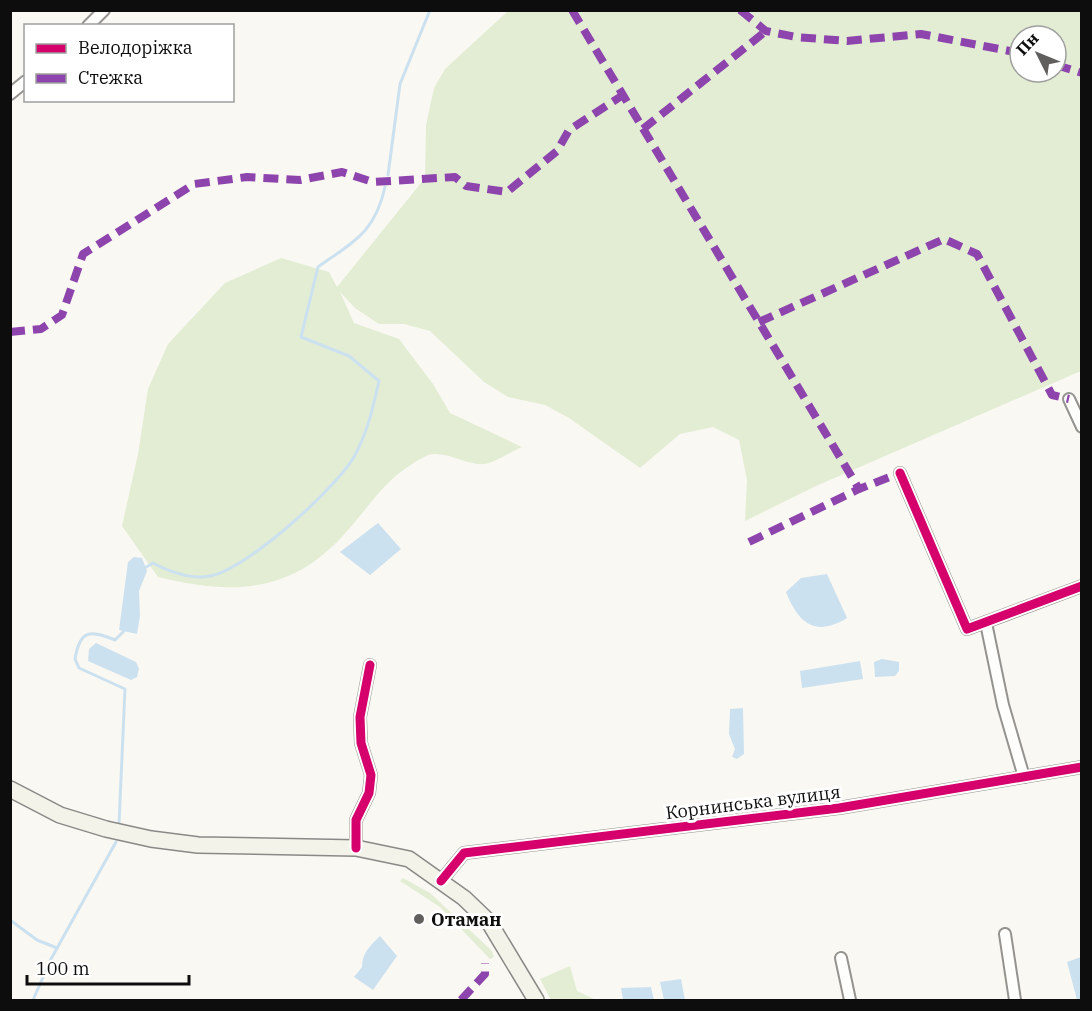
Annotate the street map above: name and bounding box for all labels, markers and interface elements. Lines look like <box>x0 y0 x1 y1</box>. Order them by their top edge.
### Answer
legend <box>24 24 234 102</box>
north arrow <box>1008 24 1068 84</box>
text: Пн <box>1012 28 1043 59</box>
text: Велодоріжка <box>78 36 193 59</box>
text: Стежка <box>78 66 143 89</box>
street label: Корнинська вулиця <box>664 780 842 824</box>
place label: Отаман <box>431 908 502 931</box>
marker: Отаман <box>412 912 426 926</box>
scale bar <box>27 948 189 986</box>
text: 100 m <box>36 957 90 980</box>

